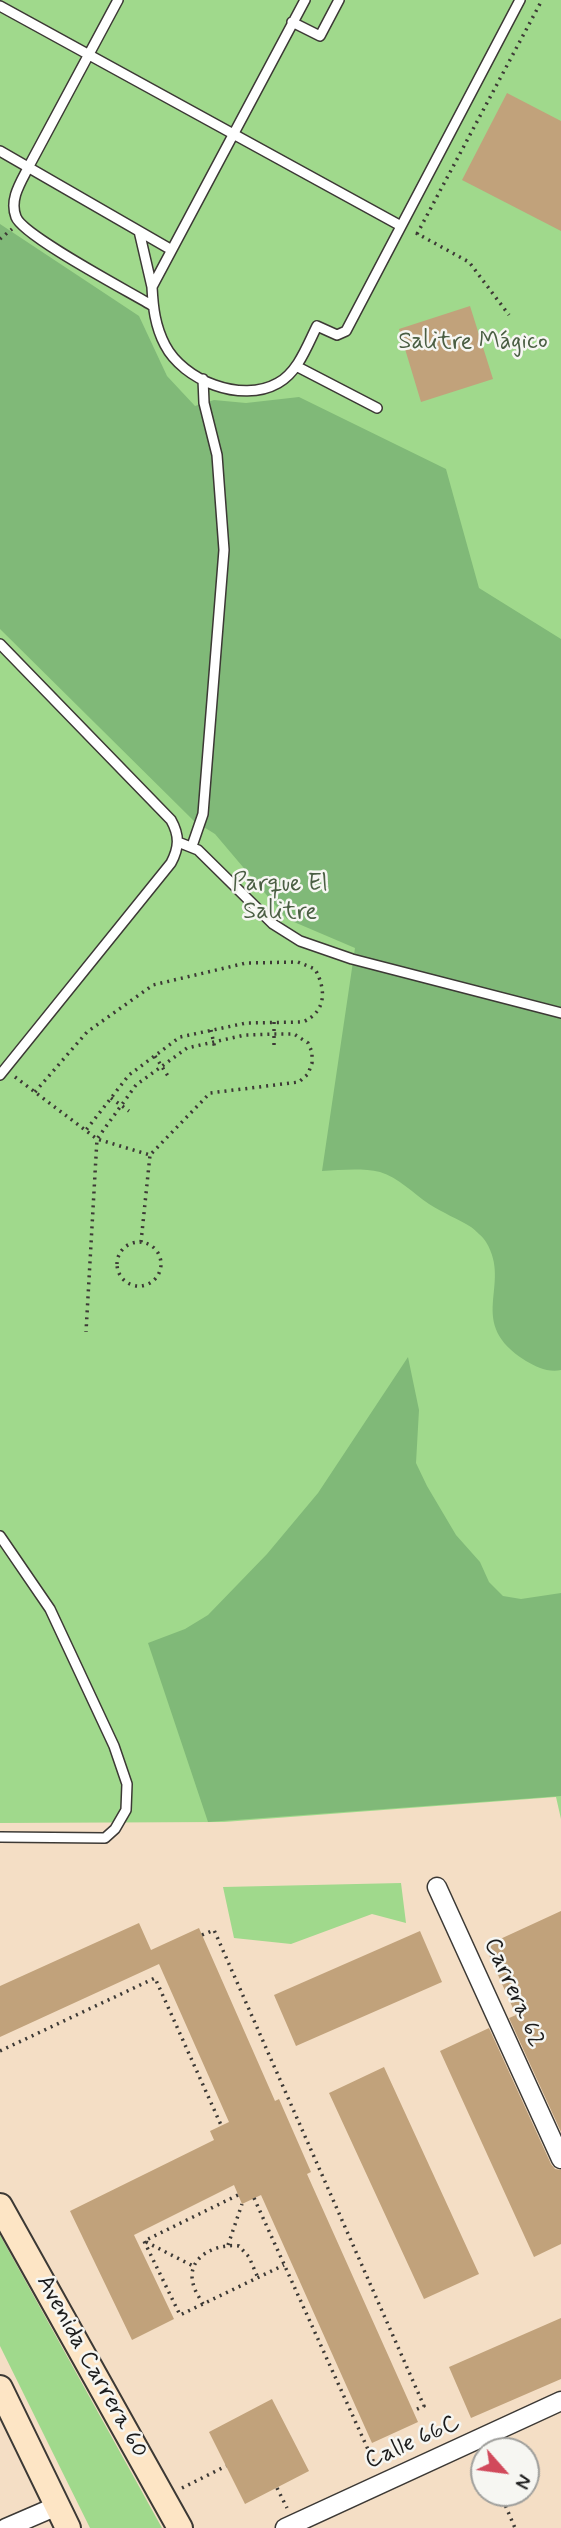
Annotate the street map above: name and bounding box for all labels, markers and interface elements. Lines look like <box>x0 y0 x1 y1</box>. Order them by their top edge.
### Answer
park label: Salitre Mágico <box>398 329 548 357</box>
park label: Parque El Salitre <box>232 871 328 927</box>
street label: Carrera 62 <box>476 1934 550 2052</box>
street label: Avenida Carrera 60 <box>29 2271 153 2463</box>
street label: Calle 66C <box>361 2409 465 2477</box>
north arrow <box>470 2437 540 2507</box>
text: N <box>508 2470 536 2493</box>

